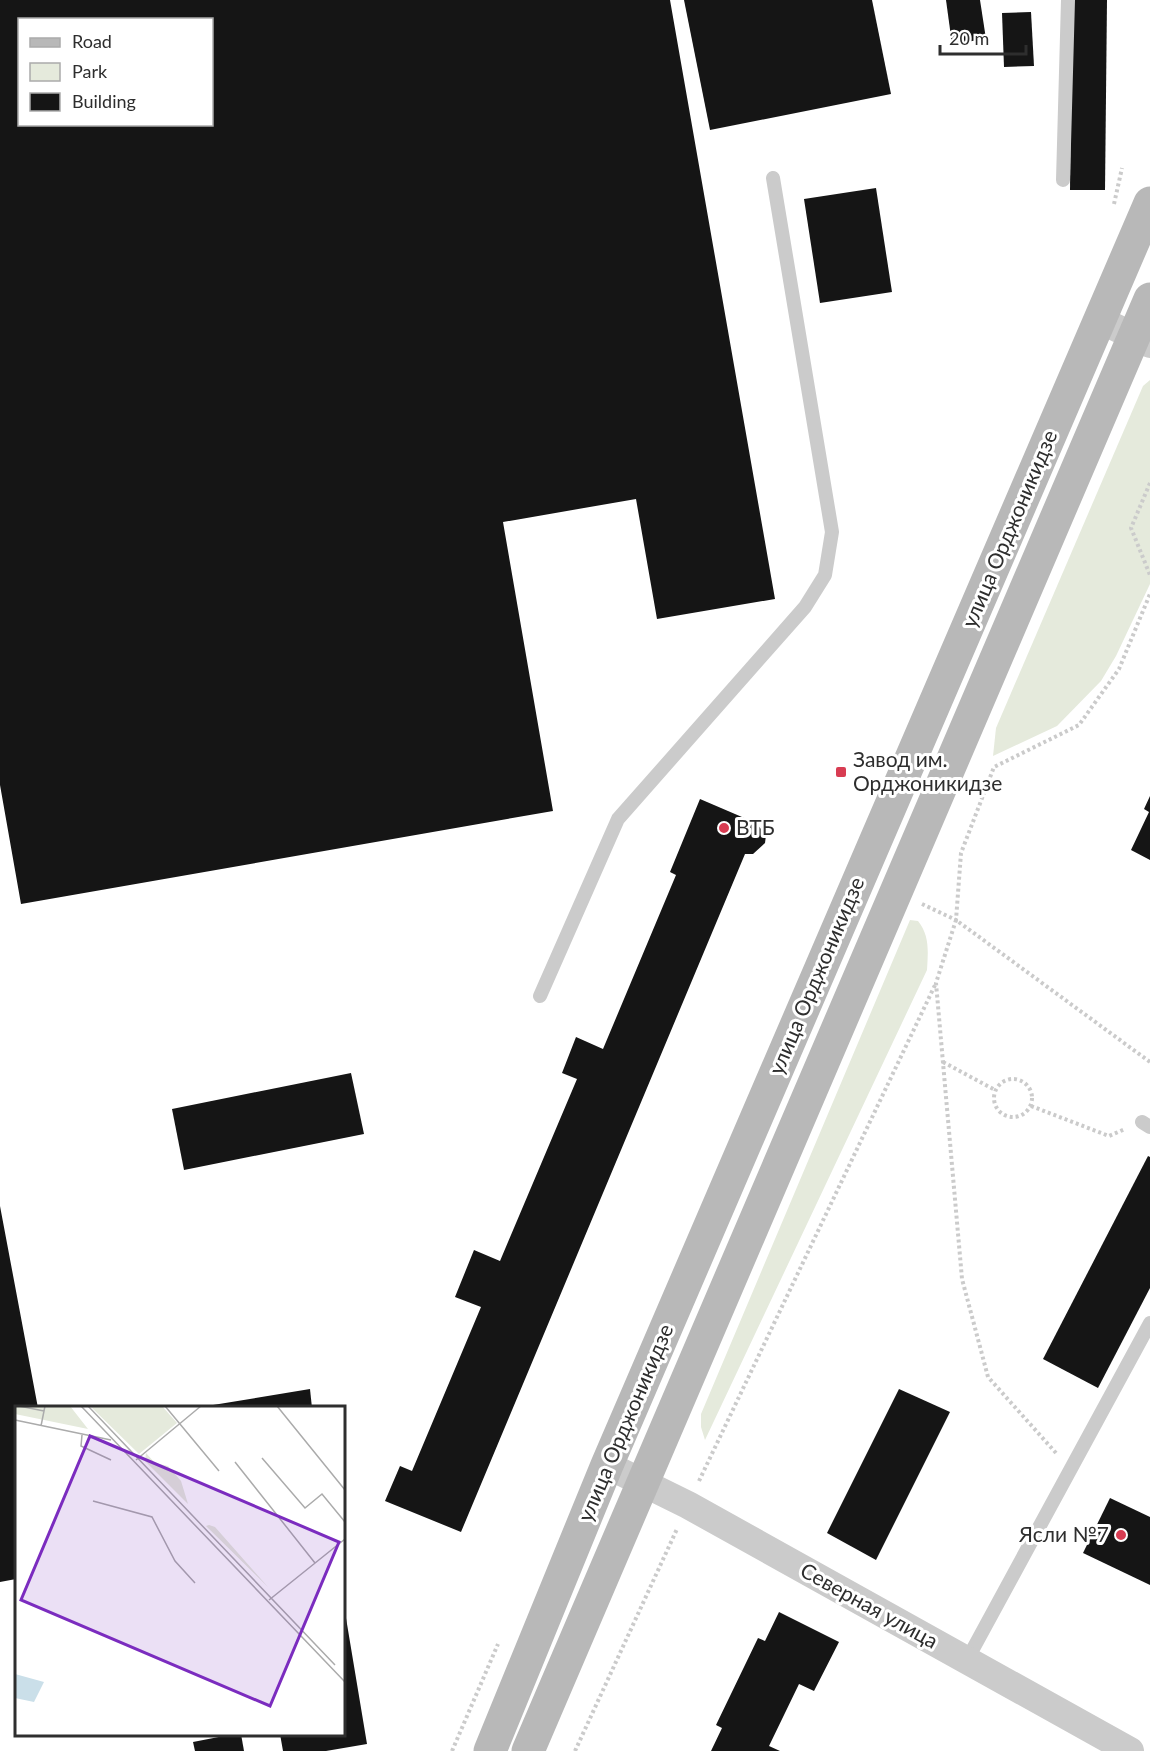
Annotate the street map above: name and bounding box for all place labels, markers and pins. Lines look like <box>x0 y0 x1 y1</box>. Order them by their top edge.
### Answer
place label: Завод им. Орджоникидзе <box>853 746 1002 795</box>
marker: Завод им. Орджоникидзе <box>834 765 848 779</box>
place label: ВТБ <box>736 814 775 839</box>
marker: ВТБ <box>717 821 731 835</box>
place label: Ясли №7 <box>1018 1521 1109 1546</box>
marker: Ясли №7 <box>1114 1528 1128 1542</box>

